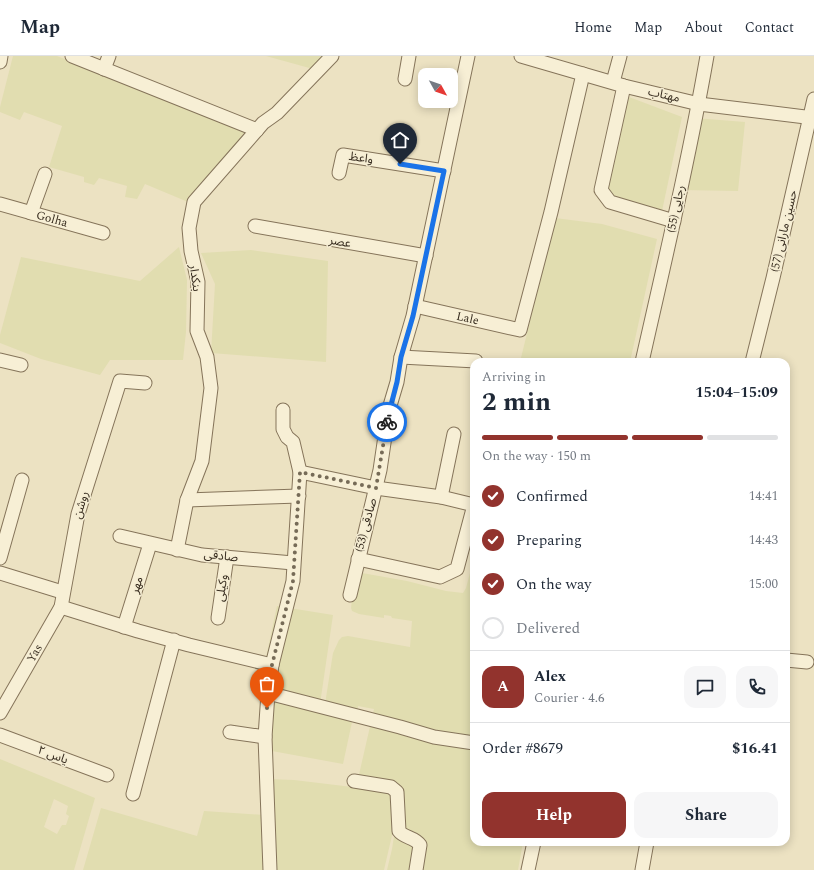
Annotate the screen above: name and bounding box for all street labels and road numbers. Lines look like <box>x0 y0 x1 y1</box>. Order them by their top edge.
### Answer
street label: مهتاب <box>646 82 682 108</box>
street label: واعظ <box>348 147 374 169</box>
street label: رجایی (55) <box>662 184 690 234</box>
street label: حسین مارانی (57) <box>765 188 803 274</box>
street label: Golha <box>34 205 70 232</box>
street label: عصر <box>326 231 353 253</box>
street label: بنکدار <box>184 262 206 293</box>
street label: Lale <box>454 306 481 330</box>
street label: روشن <box>68 489 94 521</box>
street label: صادقی (53) <box>350 496 382 554</box>
street label: صادقی <box>203 545 239 567</box>
street label: وکیلی <box>211 573 233 603</box>
street label: مهر <box>125 574 149 597</box>
street label: Yas <box>21 640 47 666</box>
street label: یاس ۲ <box>35 740 71 770</box>

